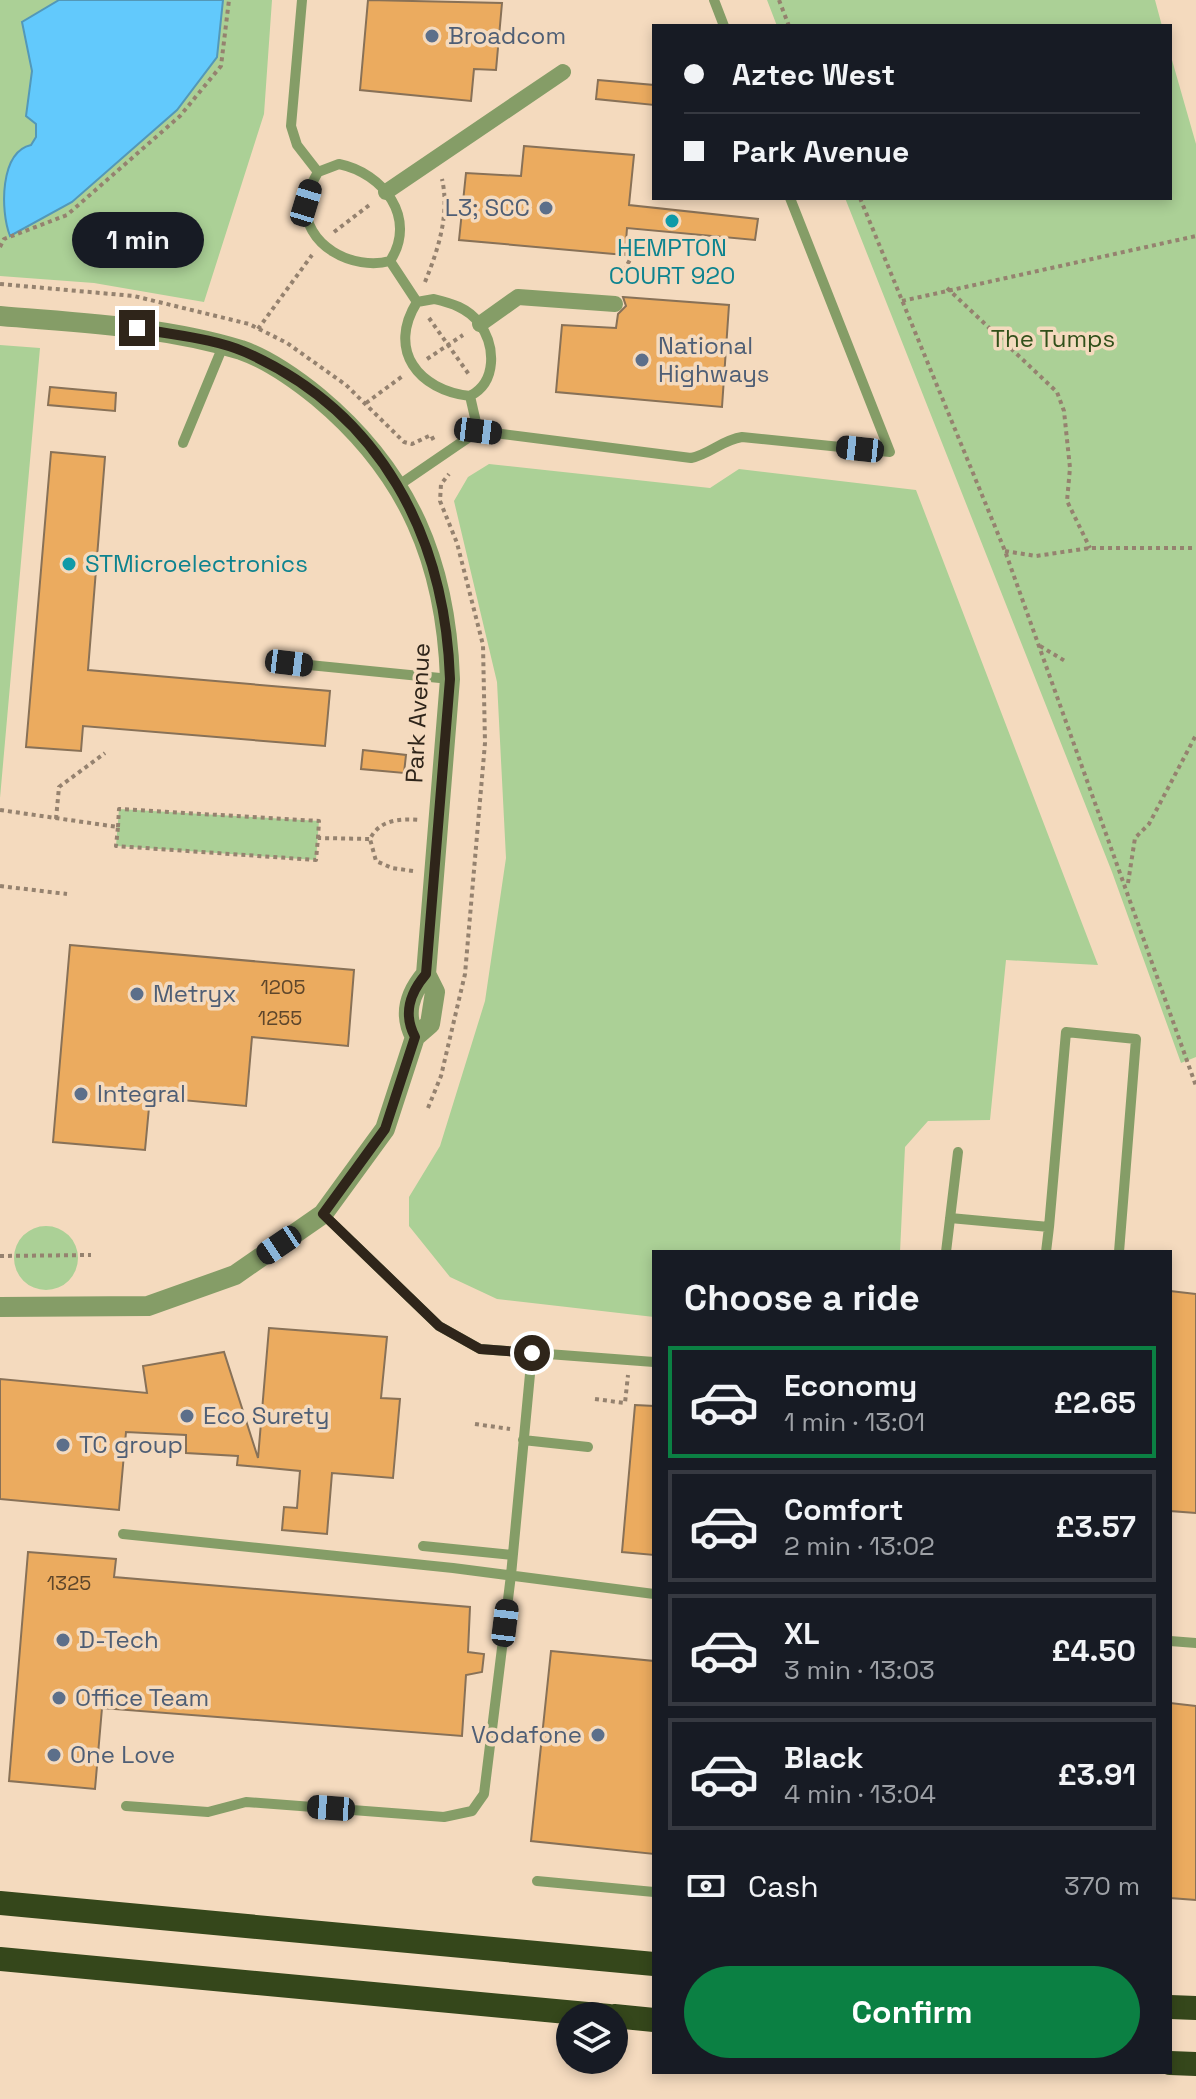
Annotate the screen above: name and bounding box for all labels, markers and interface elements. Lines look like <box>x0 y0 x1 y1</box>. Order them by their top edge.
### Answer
place label: Broadcom <box>448 20 566 51</box>
marker: Broadcom <box>423 27 441 45</box>
text: Aztec West <box>732 55 895 94</box>
text: Park Avenue <box>732 132 909 171</box>
car <box>288 177 324 229</box>
place label: L3; SCC <box>445 192 530 223</box>
marker: L3; SCC <box>537 199 555 217</box>
callout: 1 min <box>71 212 203 268</box>
marker: HEMPTON COURT 920 <box>663 212 681 230</box>
text: 1 min <box>106 223 170 257</box>
place label: HEMPTON COURT 920 <box>609 232 735 291</box>
route end <box>119 310 155 346</box>
park label: The Tumps <box>991 323 1115 354</box>
place label: National Highways <box>658 330 769 389</box>
marker: National Highways <box>633 351 651 369</box>
car <box>453 416 503 446</box>
car <box>835 435 885 463</box>
place label: STMicroelectronics <box>85 548 308 579</box>
marker: STMicroelectronics <box>60 555 78 573</box>
street label: Park Avenue <box>398 642 437 784</box>
car <box>264 648 314 678</box>
house number: 1205 <box>260 974 306 1000</box>
place label: Metryx <box>153 978 237 1009</box>
marker: Metryx <box>128 985 146 1003</box>
house number: 1255 <box>258 1005 302 1031</box>
place label: Integral <box>97 1078 186 1109</box>
marker: Integral <box>72 1085 90 1103</box>
car <box>252 1222 306 1268</box>
text: Choose a ride <box>684 1275 920 1321</box>
route start <box>514 1335 550 1371</box>
icon: car <box>688 1366 760 1438</box>
text: Economy <box>784 1366 917 1405</box>
text: £2.65 <box>1054 1383 1136 1422</box>
place label: Eco Surety <box>203 1400 329 1431</box>
text: 1 min · 13:01 <box>784 1405 925 1439</box>
marker: Eco Surety <box>178 1407 196 1425</box>
place label: TC group <box>79 1429 183 1460</box>
marker: TC group <box>54 1436 72 1454</box>
icon: car <box>688 1490 760 1562</box>
text: Comfort <box>784 1490 903 1529</box>
text: £3.57 <box>1055 1507 1136 1546</box>
text: 2 min · 13:02 <box>784 1529 935 1563</box>
house number: 1325 <box>47 1570 91 1596</box>
car <box>490 1598 520 1648</box>
icon: car <box>688 1614 760 1686</box>
text: XL <box>784 1614 820 1653</box>
place label: D-Tech <box>79 1624 159 1655</box>
marker: D-Tech <box>54 1631 72 1649</box>
text: £4.50 <box>1051 1631 1136 1670</box>
text: 3 min · 13:03 <box>784 1653 935 1687</box>
place label: Office Team <box>75 1682 209 1713</box>
marker: Office Team <box>50 1689 68 1707</box>
place label: Vodafone <box>471 1719 582 1750</box>
marker: Vodafone <box>589 1726 607 1744</box>
icon: car <box>688 1738 760 1810</box>
text: Black <box>784 1738 863 1777</box>
place label: One Love <box>70 1739 175 1770</box>
marker: One Love <box>45 1746 63 1764</box>
text: £3.91 <box>1058 1755 1136 1794</box>
text: 4 min · 13:04 <box>784 1777 936 1811</box>
car <box>306 1794 356 1822</box>
icon: cash <box>684 1864 728 1908</box>
text: Cash <box>748 1867 819 1906</box>
text: 370 m <box>1064 1869 1140 1903</box>
button: Confirm <box>684 1966 1140 2058</box>
map controls <box>556 2002 628 2074</box>
button: layers <box>556 2002 628 2074</box>

